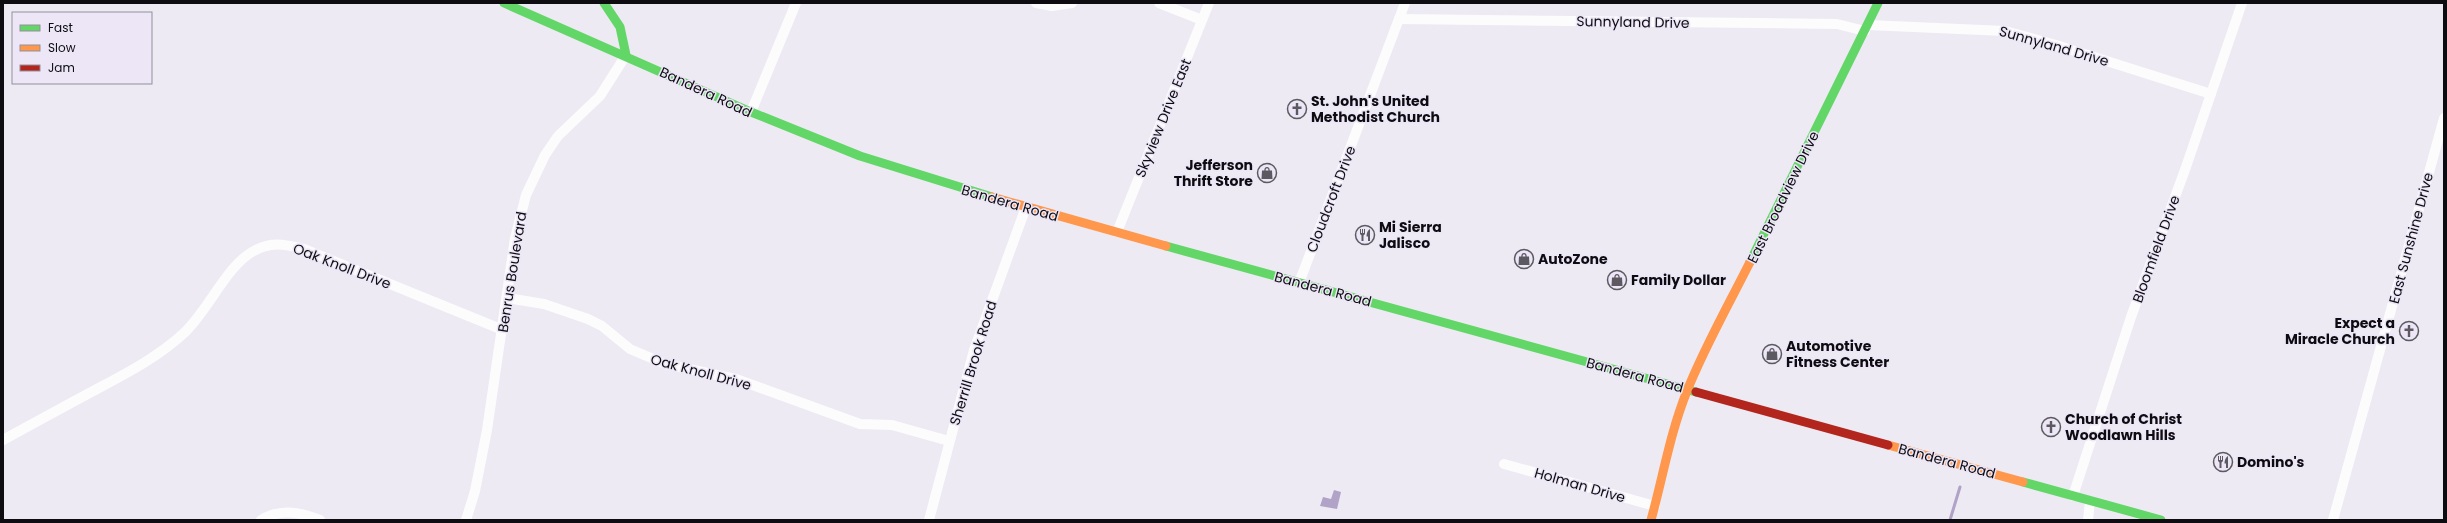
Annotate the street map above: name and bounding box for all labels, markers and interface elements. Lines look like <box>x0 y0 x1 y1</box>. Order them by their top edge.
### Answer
street label: Sunnyland Drive <box>1576 11 1690 33</box>
legend <box>12 12 152 84</box>
text: Fast <box>48 19 73 36</box>
street label: Sunnyland Drive <box>1997 21 2111 71</box>
text: Slow <box>48 39 76 56</box>
street label: Skyview Drive East <box>1130 56 1196 180</box>
text: Jam <box>48 59 75 76</box>
street label: Bandera Road <box>656 62 756 122</box>
place label: St. John's United Methodist Church <box>1311 91 1440 127</box>
church icon: St. John's United Methodist Church <box>1286 98 1308 120</box>
street label: East Broadview Drive <box>1742 127 1824 266</box>
street label: Cloudcroft Drive <box>1301 142 1361 255</box>
place label: Jefferson Thrift Store <box>1174 155 1253 191</box>
shop icon: Jefferson Thrift Store <box>1256 162 1278 184</box>
street label: East Sunshine Drive <box>2384 170 2438 306</box>
street label: Bandera Road <box>959 180 1061 226</box>
street label: Bloomfield Drive <box>2127 192 2185 305</box>
street label: Benrus Boulevard <box>493 210 531 334</box>
place label: Mi Sierra Jalisco <box>1379 217 1442 253</box>
restaurant icon: Mi Sierra Jalisco <box>1354 224 1376 246</box>
street label: Oak Knoll Drive <box>290 238 394 294</box>
shop icon: AutoZone <box>1513 248 1535 270</box>
place label: AutoZone <box>1538 249 1608 269</box>
street label: Bandera Road <box>1272 266 1374 312</box>
shop icon: Family Dollar <box>1606 269 1628 291</box>
place label: Family Dollar <box>1631 270 1726 290</box>
street label: Sherrill Brook Road <box>945 298 1001 428</box>
place label: Expect a Miracle Church <box>2285 313 2395 349</box>
church icon: Expect a Miracle Church <box>2398 320 2420 342</box>
place label: Automotive Fitness Center <box>1786 336 1889 372</box>
shop icon: Automotive Fitness Center <box>1761 343 1783 365</box>
street label: Oak Knoll Drive <box>648 349 754 395</box>
street label: Bandera Road <box>1584 352 1686 398</box>
place label: Church of Christ Woodlawn Hills <box>2065 409 2182 445</box>
church icon: Church of Christ Woodlawn Hills <box>2040 416 2062 438</box>
street label: Bandera Road <box>1896 438 1998 484</box>
restaurant icon: Domino's <box>2212 451 2234 473</box>
place label: Domino's <box>2237 452 2304 472</box>
street label: Holman Drive <box>1532 462 1628 508</box>

